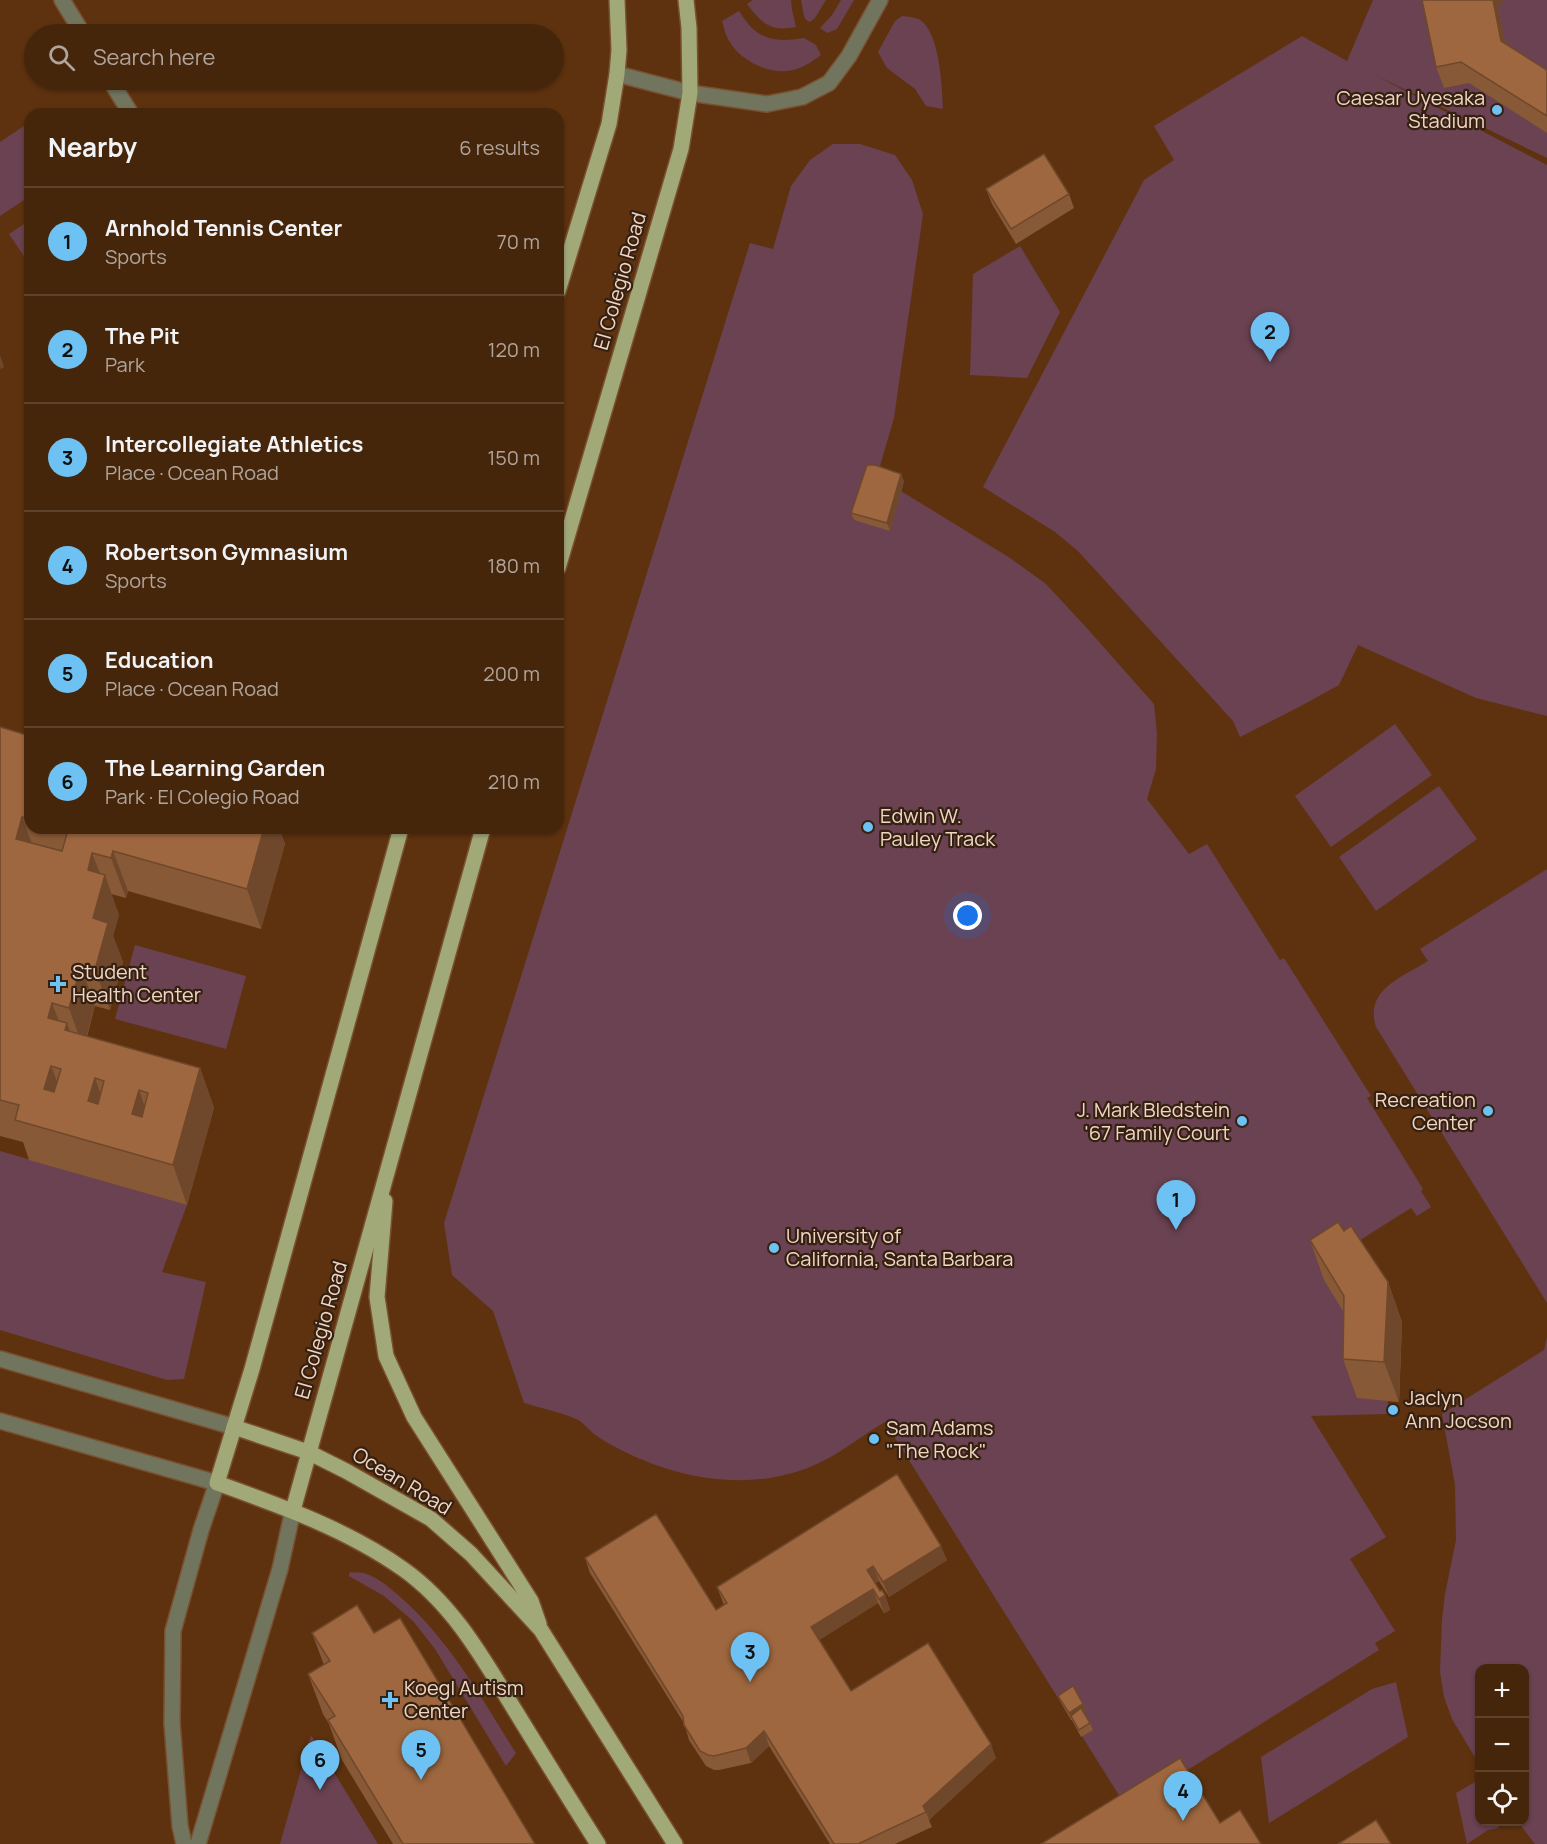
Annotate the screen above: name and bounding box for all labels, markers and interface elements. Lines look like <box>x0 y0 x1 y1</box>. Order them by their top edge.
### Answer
search box <box>24 24 564 90</box>
icon: search <box>45 41 78 74</box>
text: Search here <box>93 42 215 72</box>
place label: Caesar Uyesaka Stadium <box>1337 84 1485 134</box>
marker: Caesar Uyesaka Stadium <box>1490 103 1504 117</box>
text: Nearby <box>48 129 137 165</box>
text: 6 results <box>459 134 540 161</box>
street label: El Colegio Road <box>587 209 652 353</box>
text: Arnhold Tennis Center <box>105 213 342 243</box>
text: 1 <box>63 228 72 255</box>
text: 70 m <box>497 228 540 255</box>
text: Sports <box>105 243 167 270</box>
pin: 2 <box>1250 312 1290 362</box>
text: The Pit <box>105 321 180 351</box>
text: 2 <box>62 336 73 363</box>
text: 120 m <box>488 336 540 363</box>
text: Park <box>105 351 145 378</box>
text: Intercollegiate Athletics <box>105 429 363 459</box>
text: 3 <box>62 444 73 471</box>
text: 150 m <box>487 444 540 471</box>
text: Place · Ocean Road <box>105 459 279 486</box>
text: Robertson Gymnasium <box>105 537 348 567</box>
text: 4 <box>61 552 74 579</box>
text: 180 m <box>487 552 540 579</box>
text: Sports <box>105 567 167 594</box>
text: Education <box>105 645 213 675</box>
text: 5 <box>62 660 73 687</box>
text: 200 m <box>483 660 540 687</box>
text: Place · Ocean Road <box>105 675 279 702</box>
text: The Learning Garden <box>105 753 325 783</box>
text: 6 <box>61 768 74 795</box>
text: 210 m <box>488 768 540 795</box>
text: Park · El Colegio Road <box>105 783 300 810</box>
place label: Edwin W. Pauley Track <box>880 802 996 852</box>
marker: Edwin W. Pauley Track <box>861 820 875 834</box>
your location <box>953 901 982 930</box>
place label: Student Health Center <box>72 958 201 1008</box>
marker: Student Health Center <box>49 975 67 993</box>
place label: Recreation Center <box>1375 1086 1476 1136</box>
place label: J. Mark Bledstein '67 Family Court <box>1077 1096 1230 1146</box>
marker: Recreation Center <box>1481 1104 1495 1118</box>
marker: J. Mark Bledstein '67 Family Court <box>1235 1114 1249 1128</box>
pin: 1 <box>1156 1180 1196 1230</box>
place label: University of California, Santa Barbara <box>786 1222 1013 1272</box>
marker: University of California, Santa Barbara <box>767 1241 781 1255</box>
street label: El Colegio Road <box>288 1258 353 1402</box>
place label: Jaclyn Ann Jocson <box>1405 1384 1512 1434</box>
marker: Jaclyn Ann Jocson <box>1386 1403 1400 1417</box>
place label: Sam Adams "The Rock" <box>886 1414 994 1464</box>
marker: Sam Adams "The Rock" <box>867 1432 881 1446</box>
street label: Ocean Road <box>348 1440 457 1521</box>
pin: 3 <box>730 1632 770 1682</box>
map controls <box>1475 1664 1529 1826</box>
button: + <box>1475 1664 1529 1718</box>
place label: Koegl Autism Center <box>404 1674 524 1724</box>
marker: Koegl Autism Center <box>381 1691 399 1709</box>
button: − <box>1475 1718 1529 1772</box>
pin: 5 <box>402 1730 440 1780</box>
pin: 6 <box>300 1740 340 1790</box>
pin: 4 <box>1164 1772 1202 1821</box>
button: locate <box>1475 1772 1529 1826</box>

